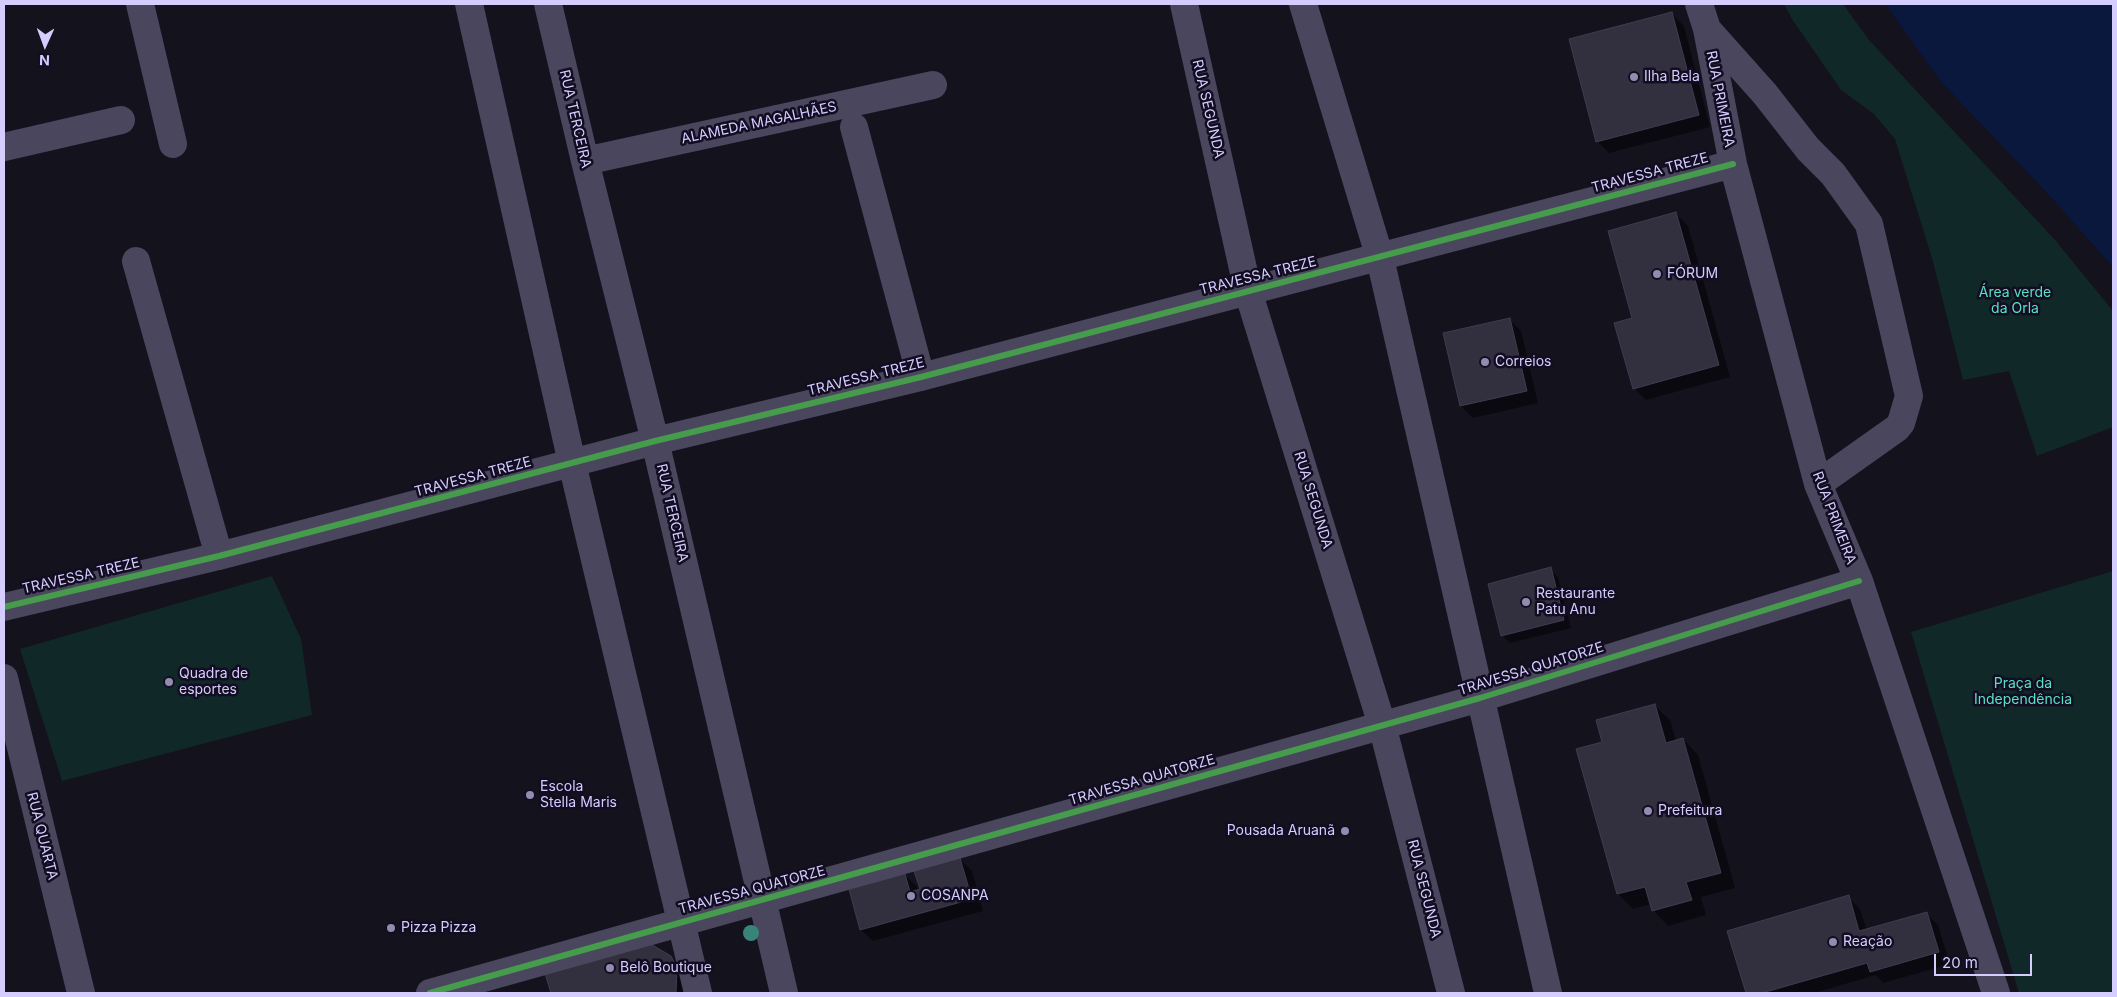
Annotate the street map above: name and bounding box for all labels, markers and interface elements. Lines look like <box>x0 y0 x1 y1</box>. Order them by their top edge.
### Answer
north arrow <box>20 20 70 70</box>
street label: RUA PRIMEIRA <box>1702 49 1738 149</box>
text: N <box>39 52 50 69</box>
street label: RUA SEGUNDA <box>1188 58 1228 160</box>
street label: RUA TERCEIRA <box>556 68 594 170</box>
place label: Ilha Bela <box>1644 69 1700 85</box>
marker: Ilha Bela <box>1628 71 1640 83</box>
street label: ALAMEDA MAGALHÃES <box>680 98 838 148</box>
street label: TRAVESSA TREZE <box>1590 149 1710 197</box>
street label: TRAVESSA TREZE <box>1198 253 1318 299</box>
place label: FÓRUM <box>1667 266 1718 282</box>
marker: FÓRUM <box>1651 268 1663 280</box>
park label: Área verde da Orla <box>1979 285 2051 318</box>
street label: TRAVESSA TREZE <box>806 354 926 400</box>
place label: Correios <box>1495 354 1551 370</box>
marker: Correios <box>1479 356 1491 368</box>
street label: RUA SEGUNDA <box>1290 449 1336 551</box>
street label: TRAVESSA TREZE <box>413 453 533 501</box>
street label: RUA TERCEIRA <box>653 462 691 564</box>
street label: RUA PRIMEIRA <box>1809 469 1859 567</box>
street label: TRAVESSA TREZE <box>21 554 141 598</box>
place label: Restaurante Patu Anu <box>1536 586 1615 618</box>
marker: Restaurante Patu Anu <box>1520 596 1532 608</box>
street label: TRAVESSA QUATORZE <box>1456 639 1606 699</box>
place label: Quadra de esportes <box>179 666 248 699</box>
marker: Quadra de esportes <box>163 676 175 688</box>
park label: Praça da Independência <box>1974 676 2072 709</box>
street label: TRAVESSA QUATORZE <box>1067 751 1217 809</box>
place label: Escola Stella Maris <box>540 779 617 812</box>
marker: Escola Stella Maris <box>524 789 536 801</box>
street label: RUA QUARTA <box>23 790 61 882</box>
place label: Prefeitura <box>1658 803 1722 819</box>
marker: Prefeitura <box>1642 805 1654 817</box>
place label: Pousada Aruanã <box>1227 823 1335 839</box>
marker: Pousada Aruanã <box>1339 825 1351 837</box>
street label: RUA SEGUNDA <box>1404 838 1444 940</box>
street label: TRAVESSA QUATORZE <box>677 862 827 918</box>
place label: COSANPA <box>921 888 989 904</box>
marker: COSANPA <box>905 890 917 902</box>
place label: Pizza Pizza <box>401 920 476 936</box>
marker: Pizza Pizza <box>385 922 397 934</box>
place label: Reação <box>1843 934 1892 950</box>
marker: Reação <box>1827 936 1839 948</box>
scale bar <box>1937 944 2034 976</box>
text: 20 m <box>1942 953 1978 972</box>
place label: Belô Boutique <box>620 960 712 976</box>
marker: Belô Boutique <box>604 962 616 974</box>

